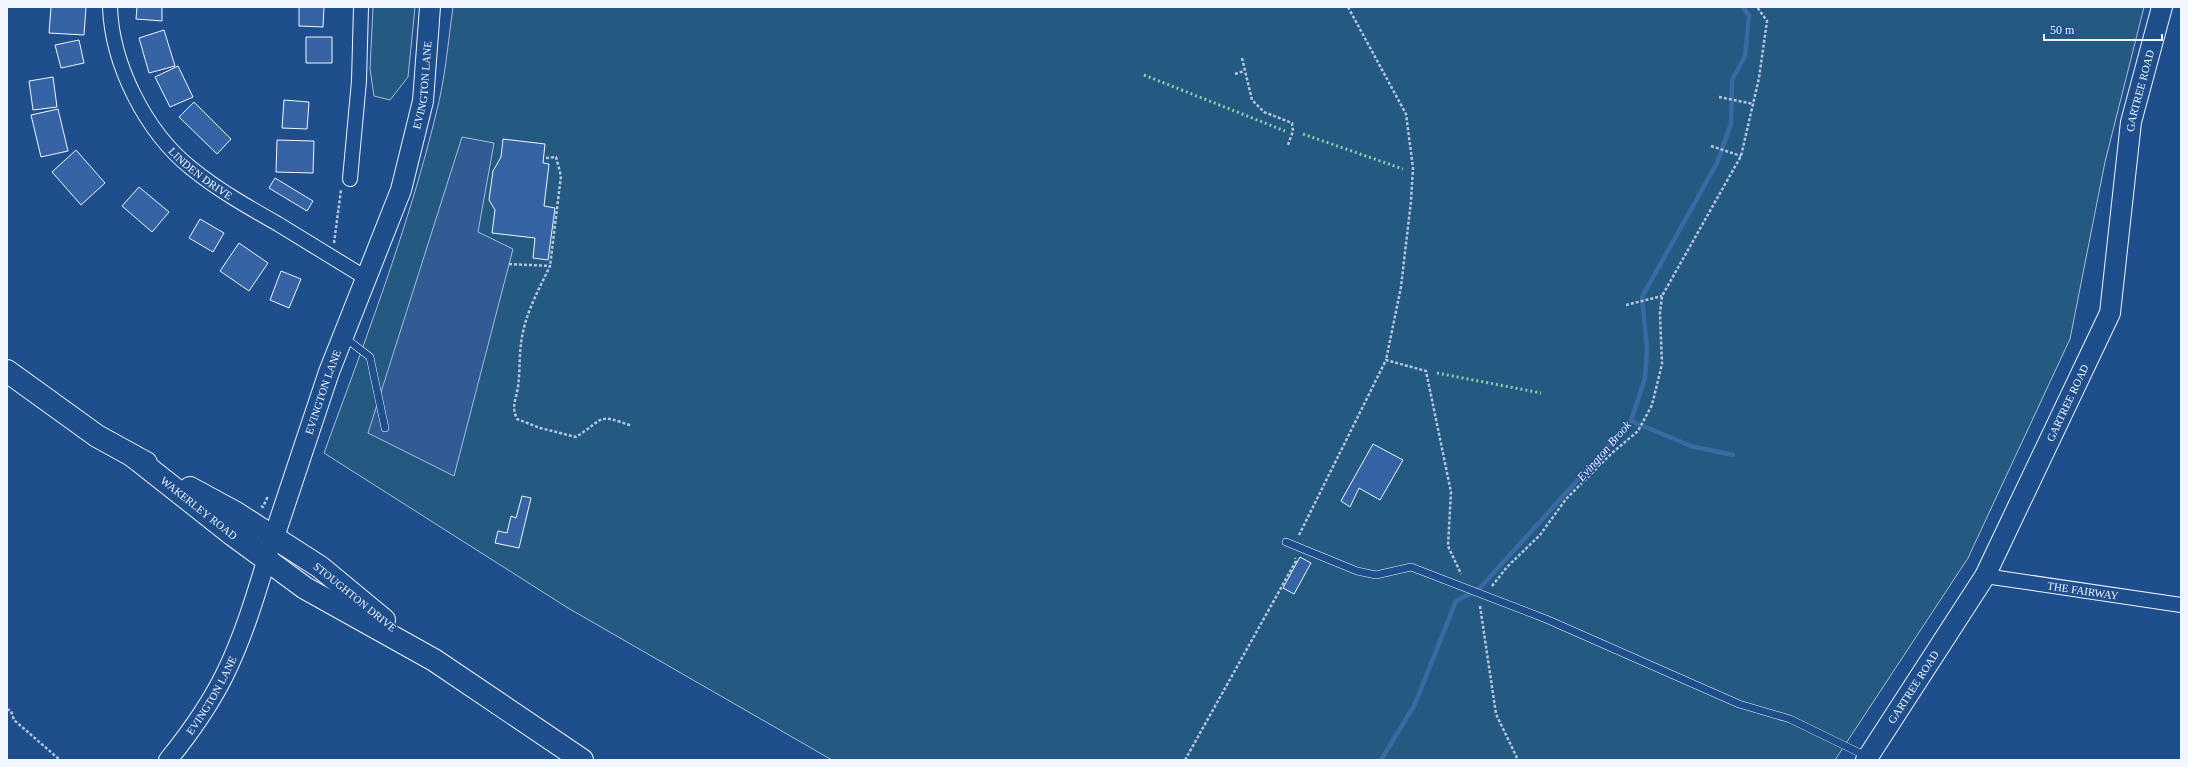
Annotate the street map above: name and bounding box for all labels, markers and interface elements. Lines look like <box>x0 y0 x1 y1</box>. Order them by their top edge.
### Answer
scale bar <box>2044 16 2162 42</box>
text: 50 m <box>2050 23 2075 37</box>
street label: EVINGTON LANE <box>410 40 433 130</box>
street label: GARTREE ROAD <box>2124 48 2156 132</box>
street label: LINDEN DRIVE <box>166 145 235 202</box>
street label: EVINGTON LANE <box>303 348 343 436</box>
street label: GARTREE ROAD <box>2044 362 2091 443</box>
water label: Evington Brook <box>1573 418 1634 485</box>
street label: WAKERLEY ROAD <box>158 474 240 542</box>
street label: STOUGHTON DRIVE <box>311 560 399 634</box>
street label: THE FAIRWAY <box>2046 579 2119 602</box>
street label: GARTREE ROAD <box>1885 648 1941 726</box>
street label: EVINGTON LANE <box>184 654 239 737</box>

